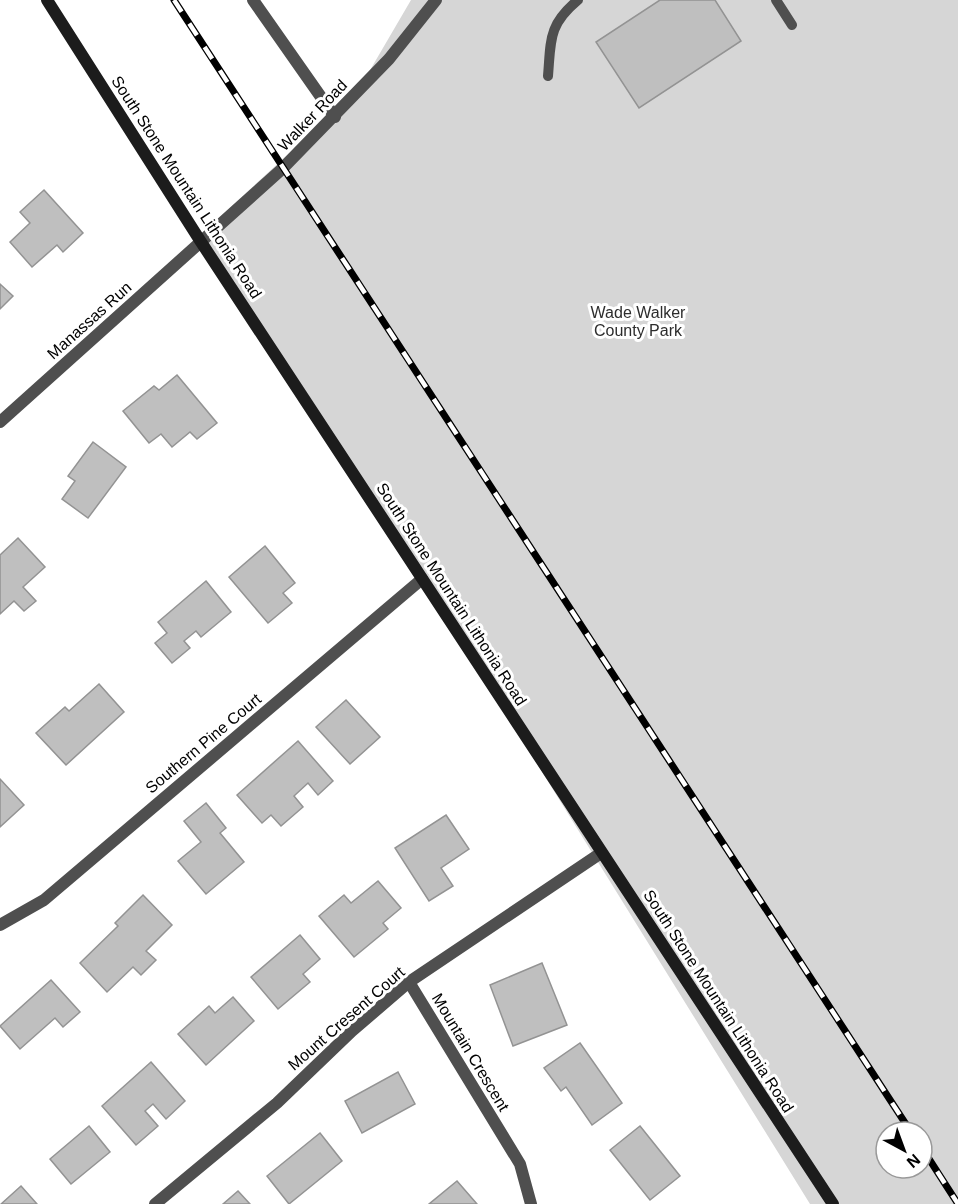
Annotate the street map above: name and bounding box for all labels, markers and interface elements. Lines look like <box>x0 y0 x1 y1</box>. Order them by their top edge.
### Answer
street label: South Stone Mountain Lithonia Road <box>108 73 265 302</box>
street label: Walker Road <box>274 76 350 154</box>
street label: Manassas Run <box>44 278 135 362</box>
park label: Wade Walker County Park <box>591 304 686 339</box>
street label: South Stone Mountain Lithonia Road <box>373 480 530 709</box>
street label: Southern Pine Court <box>142 690 265 796</box>
street label: South Stone Mountain Lithonia Road <box>640 887 797 1116</box>
street label: Mount Cresent Court <box>285 963 408 1074</box>
street label: Mountain Crescent <box>429 990 513 1115</box>
north arrow <box>874 1120 934 1180</box>
text: N <box>904 1151 923 1171</box>

